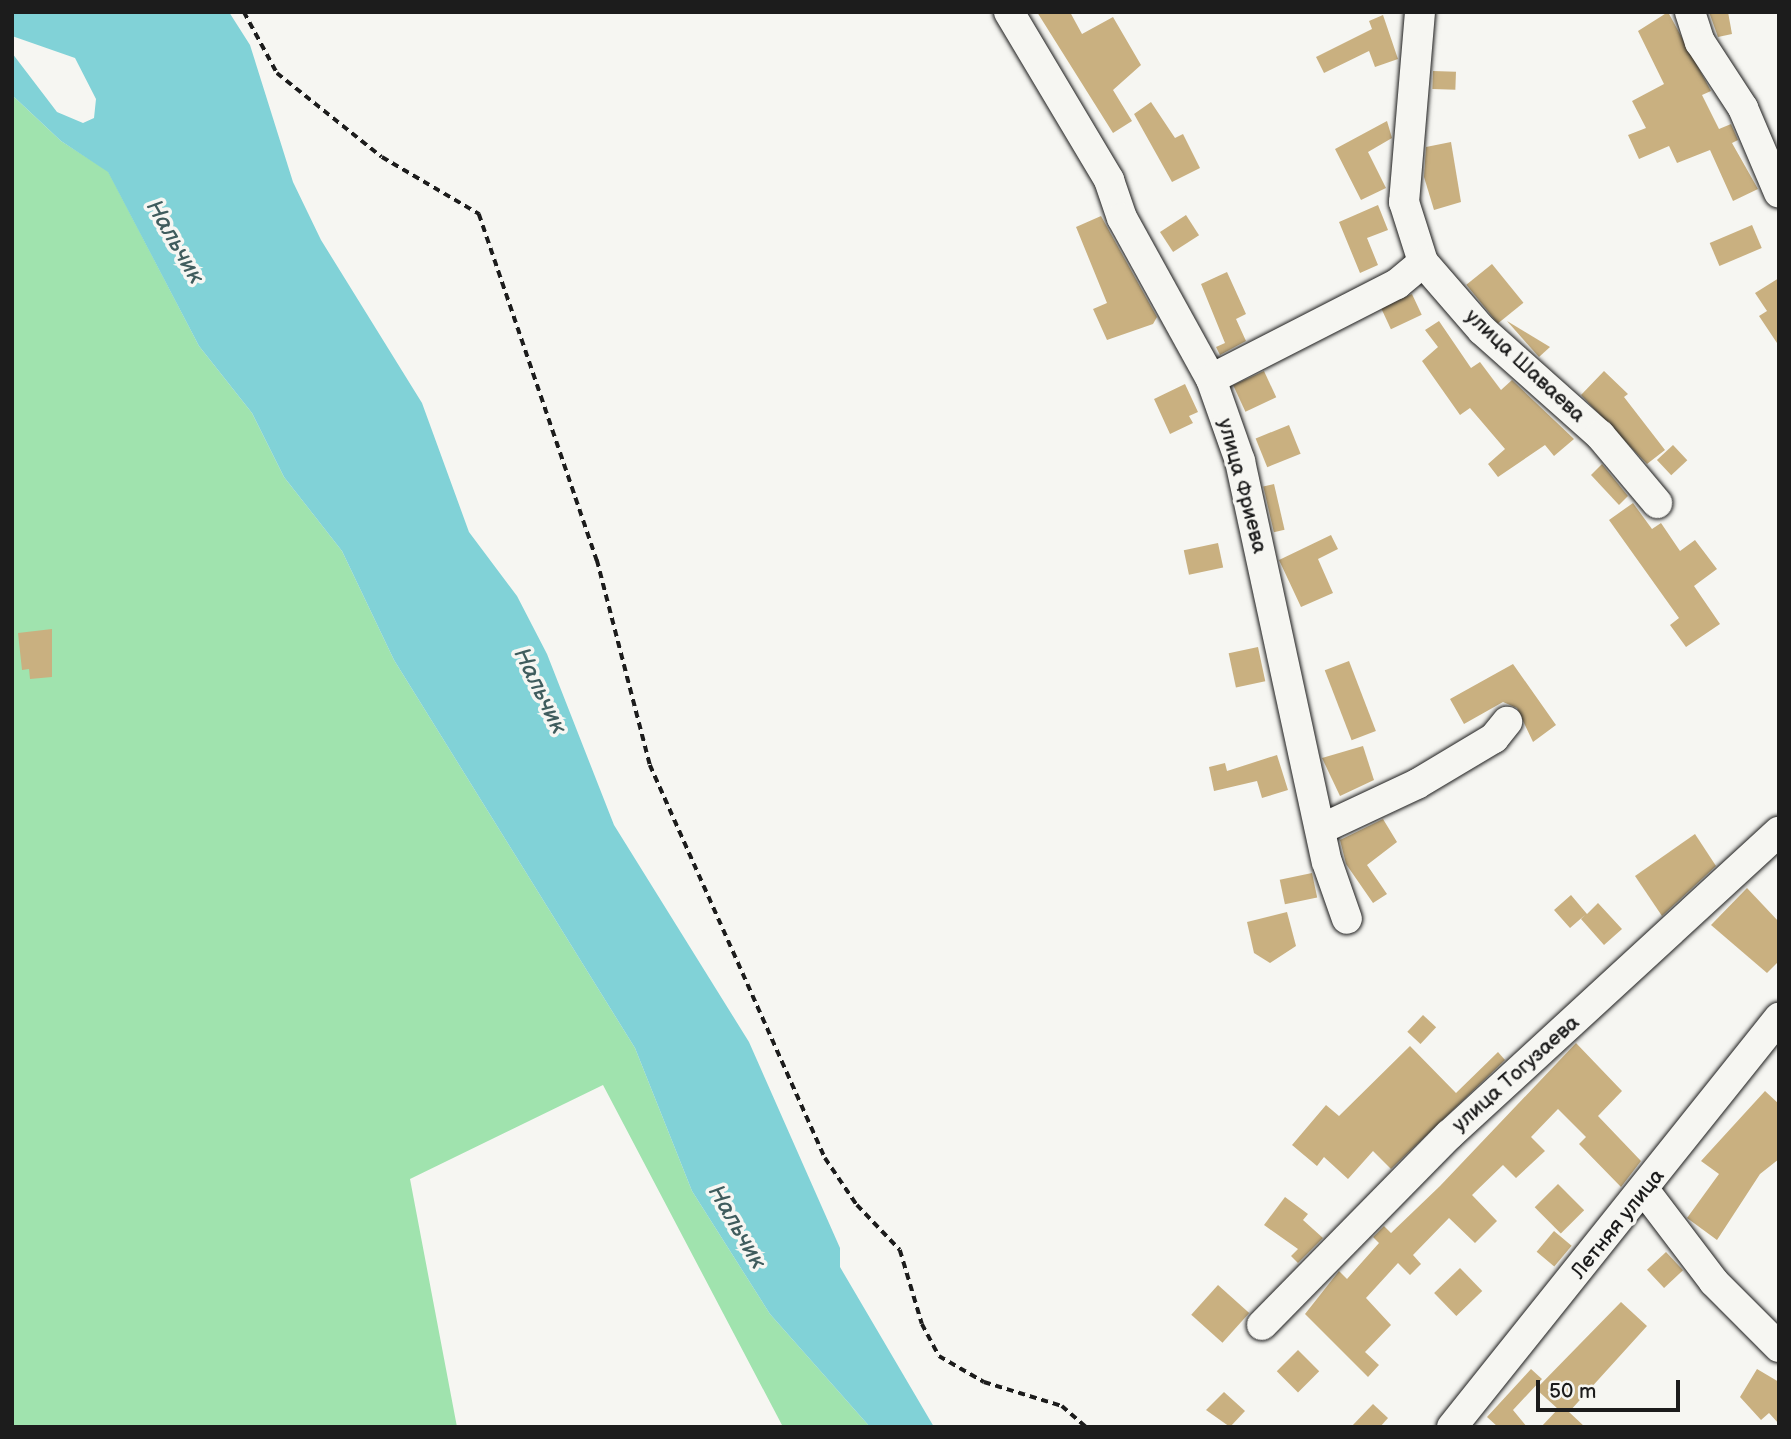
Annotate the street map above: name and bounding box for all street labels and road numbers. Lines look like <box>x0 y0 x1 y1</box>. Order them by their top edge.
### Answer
street label: улица Шаваева <box>1460 304 1590 428</box>
street label: улица Фриева <box>1212 416 1272 556</box>
street label: улица Тогузаева <box>1447 1010 1585 1138</box>
street label: Летняя улица <box>1566 1164 1670 1284</box>

